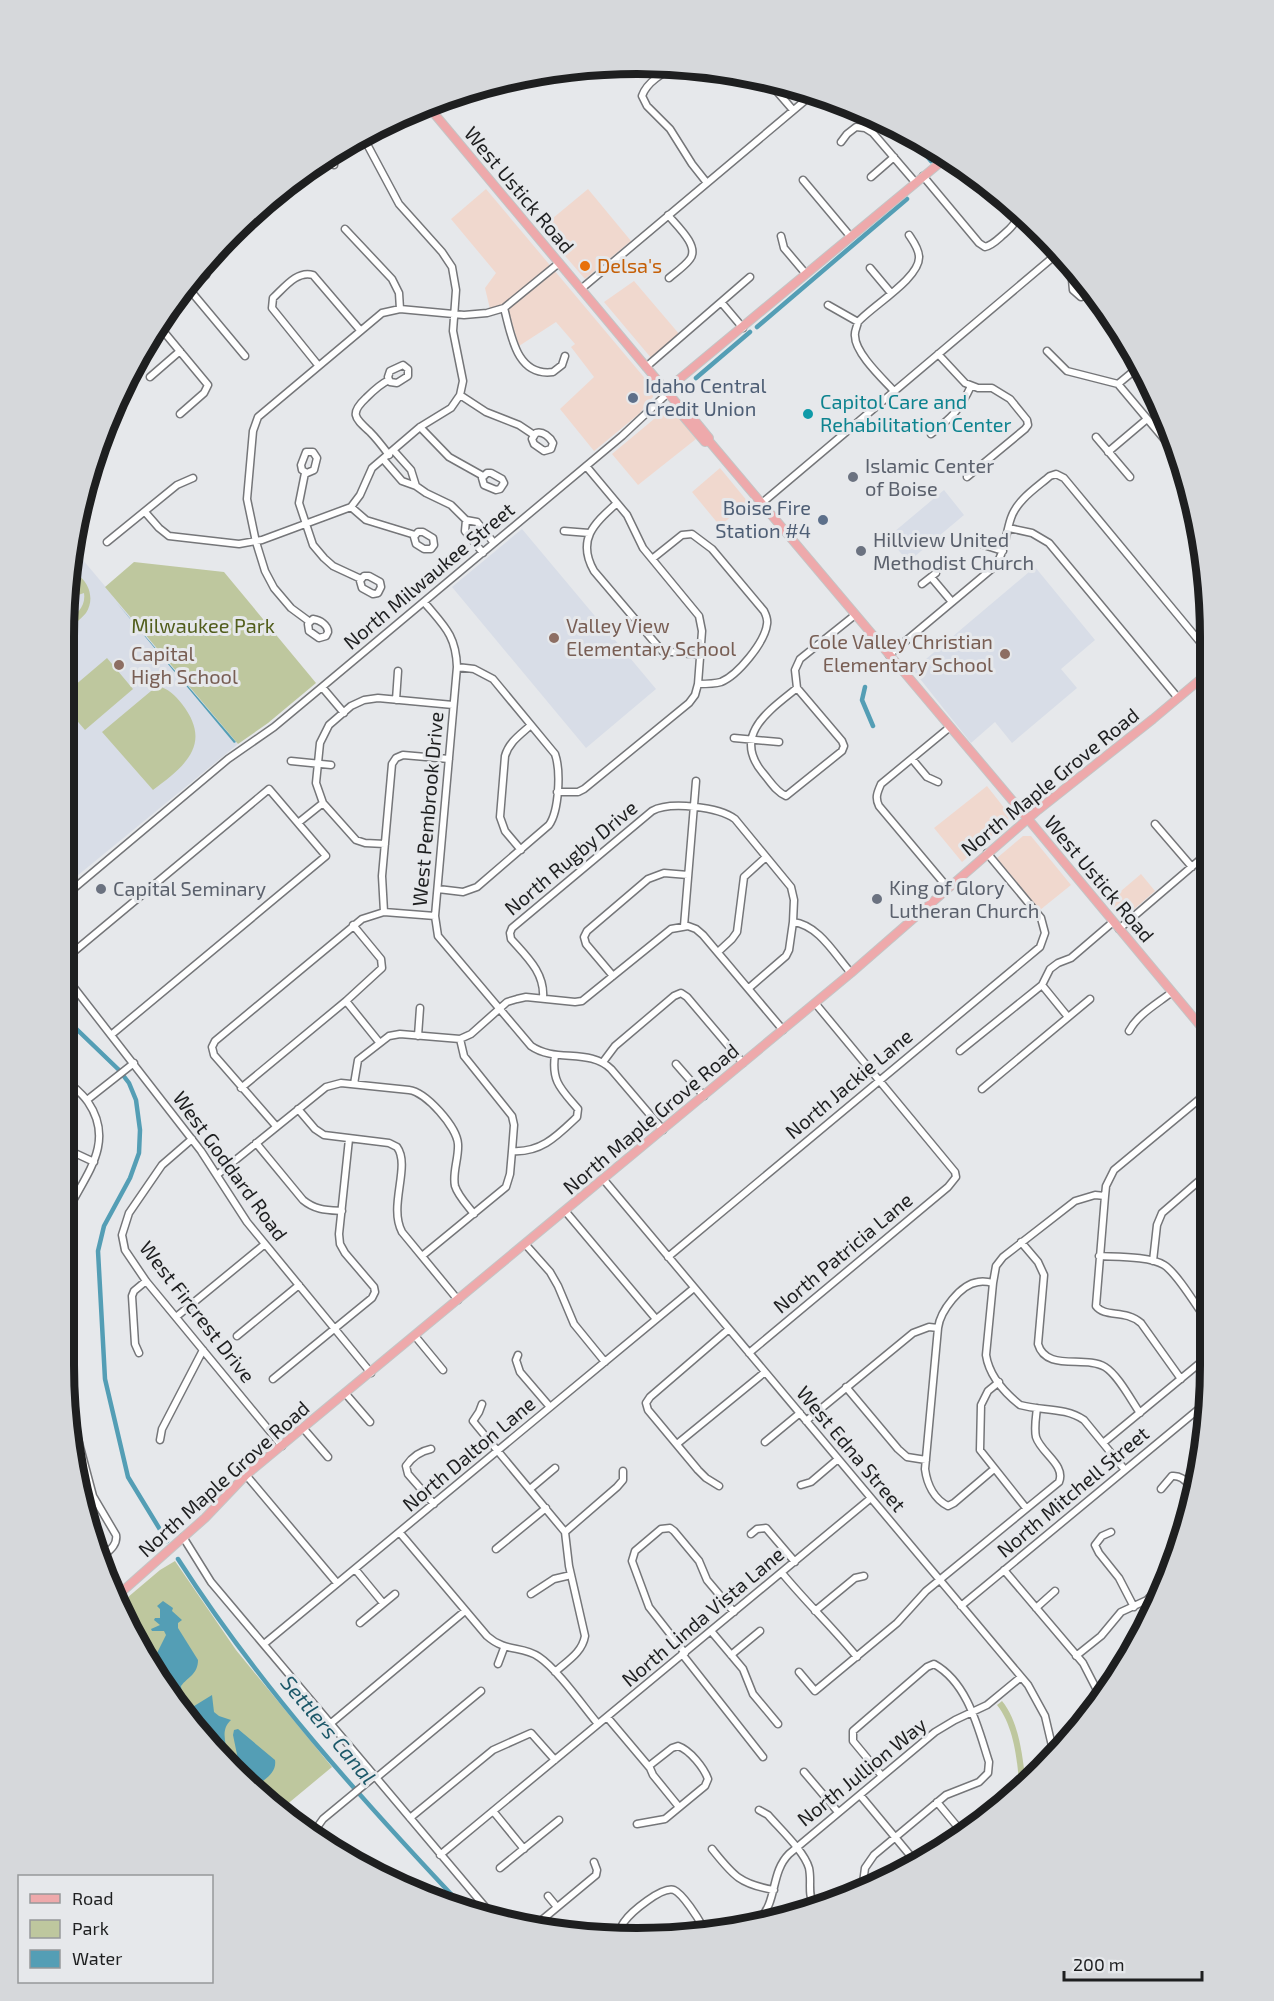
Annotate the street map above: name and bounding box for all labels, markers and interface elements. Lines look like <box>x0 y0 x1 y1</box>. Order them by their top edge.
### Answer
street label: West Ustick Road <box>460 121 580 258</box>
place label: Delsa's <box>597 253 662 277</box>
marker: Delsa's <box>578 259 592 273</box>
place label: Idaho Central Credit Union <box>645 373 766 420</box>
place label: Capitol Care and Rehabilitation Center <box>820 389 1012 436</box>
marker: Idaho Central Credit Union <box>626 391 640 405</box>
marker: Capitol Care and Rehabilitation Center <box>801 407 815 421</box>
place label: Islamic Center of Boise <box>865 453 994 500</box>
marker: Islamic Center of Boise <box>846 470 860 484</box>
place label: Boise Fire Station #4 <box>715 495 811 542</box>
street label: North Milwaukee Street <box>338 497 519 654</box>
marker: Boise Fire Station #4 <box>816 513 830 527</box>
place label: Hillview United Methodist Church <box>873 527 1034 574</box>
marker: Hillview United Methodist Church <box>854 544 868 558</box>
park label: Milwaukee Park <box>131 613 275 637</box>
place label: Valley View Elementary School <box>566 613 736 660</box>
place label: Cole Valley Christian Elementary School <box>808 629 993 676</box>
marker: Valley View Elementary School <box>547 631 561 645</box>
place label: Capital High School <box>131 641 238 688</box>
marker: Cole Valley Christian Elementary School <box>998 647 1012 661</box>
marker: Capital High School <box>112 658 126 672</box>
street label: North Maple Grove Road <box>956 702 1143 860</box>
street label: West Pembrook Drive <box>407 711 447 907</box>
street label: North Rugby Drive <box>499 795 641 920</box>
street label: West Ustick Road <box>1040 810 1160 947</box>
place label: King of Glory Lutheran Church <box>889 875 1039 922</box>
place label: Capital Seminary <box>113 876 266 900</box>
marker: Capital Seminary <box>94 882 108 896</box>
marker: King of Glory Lutheran Church <box>870 892 884 906</box>
street label: North Jackie Lane <box>780 1023 917 1143</box>
street label: North Maple Grove Road <box>558 1038 743 1199</box>
street label: West Goddard Road <box>168 1086 293 1245</box>
street label: North Patricia Lane <box>768 1187 917 1317</box>
street label: West Fircrest Drive <box>135 1236 261 1387</box>
street label: West Edna Street <box>792 1381 912 1516</box>
street label: North Dalton Lane <box>397 1391 540 1516</box>
street label: North Maple Grove Road <box>133 1395 314 1561</box>
street label: North Mitchell Street <box>992 1420 1153 1562</box>
street label: North Linda Vista Lane <box>616 1541 788 1691</box>
water label: Settlers Canal <box>276 1670 382 1788</box>
street label: North Jullion Way <box>792 1712 931 1831</box>
legend <box>18 1875 213 1983</box>
text: Road <box>72 1887 113 1909</box>
text: Park <box>72 1917 109 1939</box>
scale bar <box>1064 1944 1202 1982</box>
text: Water <box>72 1947 122 1969</box>
text: 200 m <box>1073 1953 1125 1975</box>

